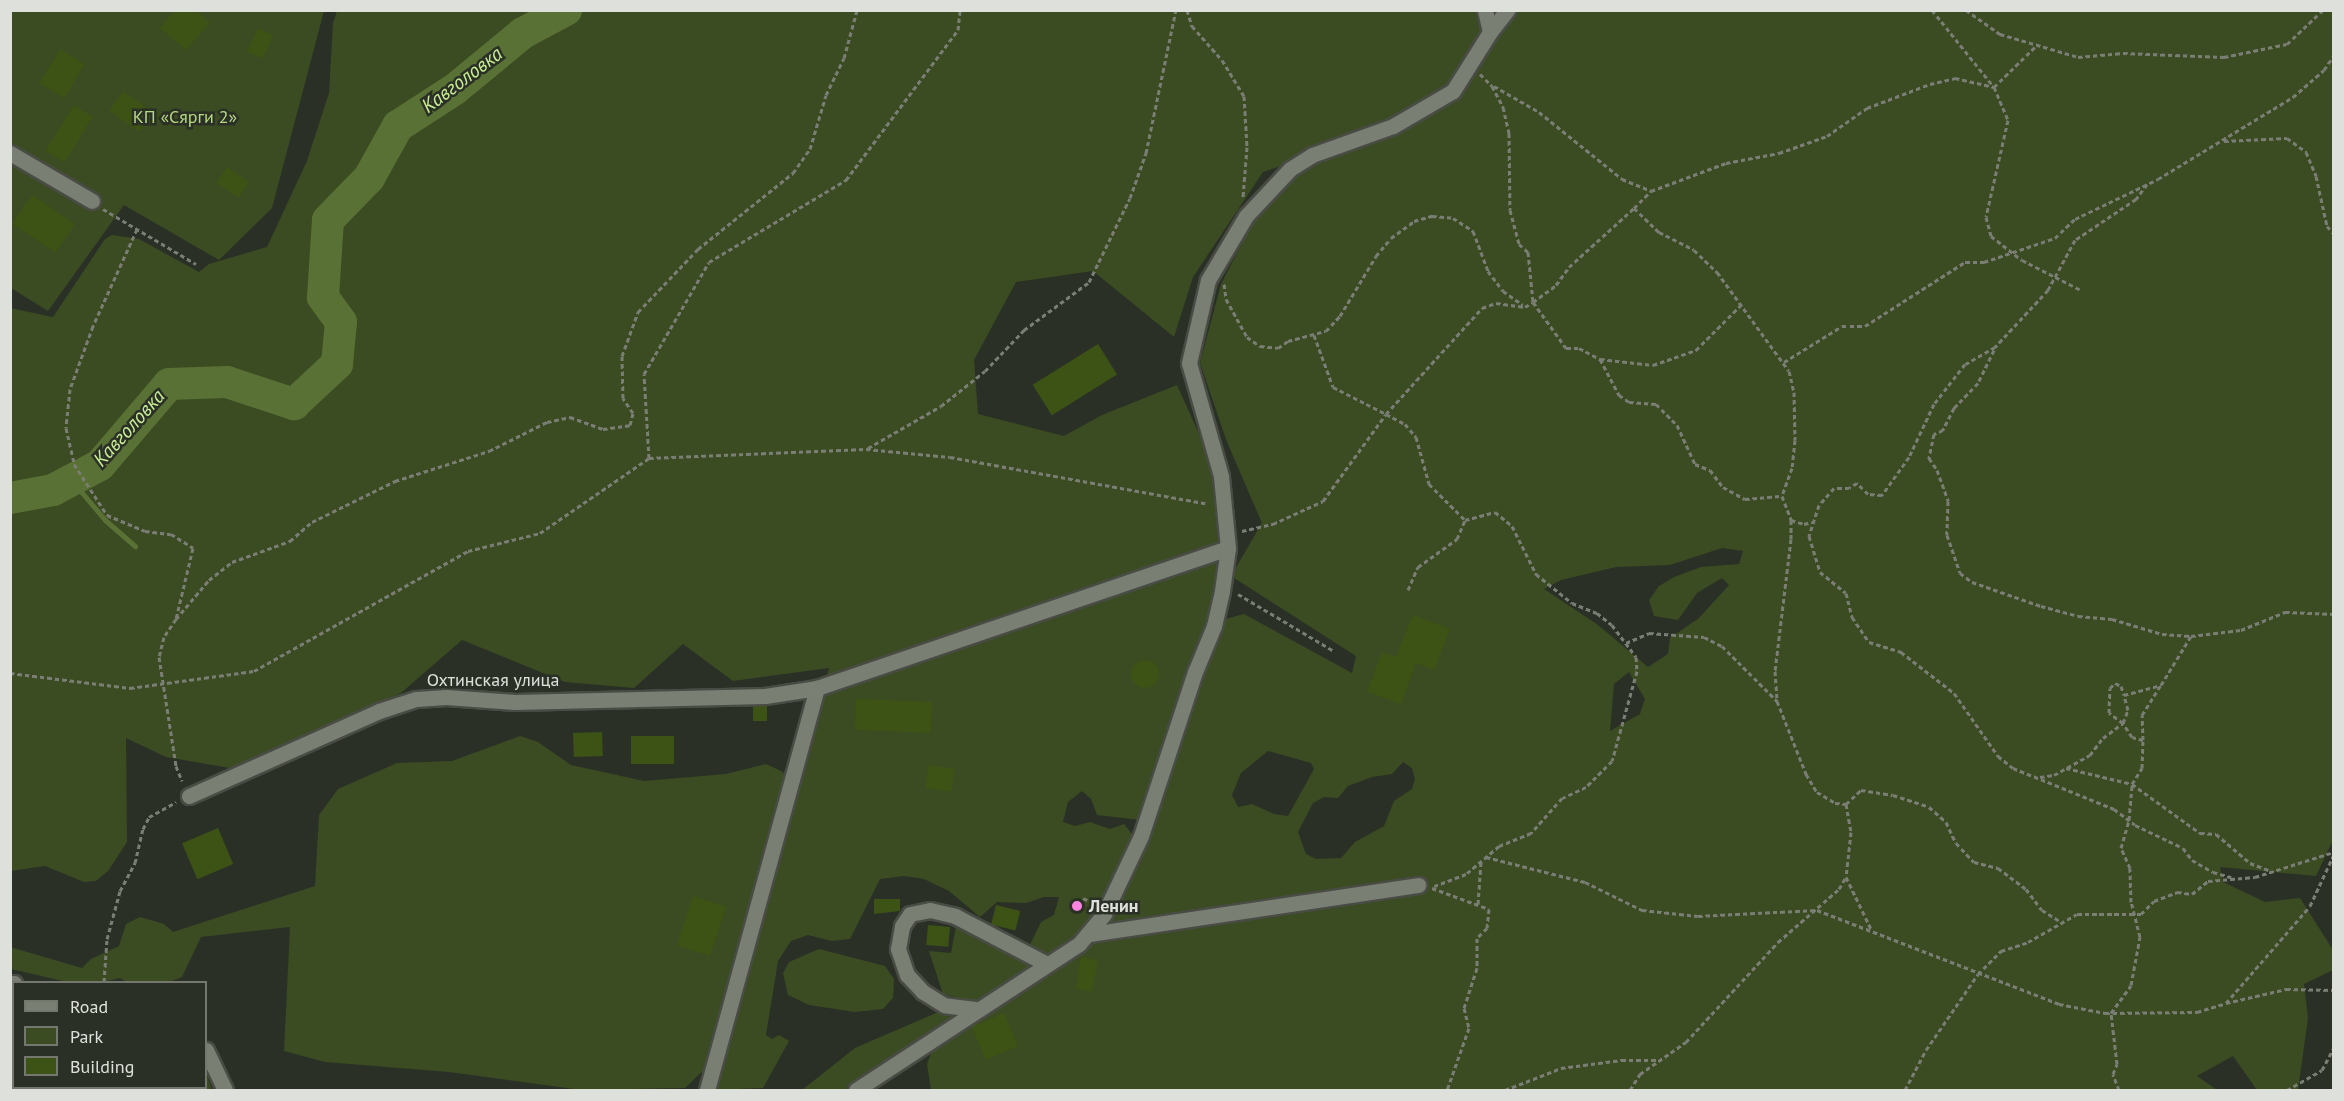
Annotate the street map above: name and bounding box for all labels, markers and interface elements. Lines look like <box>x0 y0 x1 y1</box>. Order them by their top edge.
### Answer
water label: Кавголовка <box>417 42 507 118</box>
park label: КП «Сярги 2» <box>133 106 237 128</box>
water label: Кавголовка <box>88 385 170 471</box>
street label: Охтинская улица <box>427 669 559 691</box>
place label: Ленин <box>1089 895 1138 917</box>
marker: Ленин <box>1070 899 1084 913</box>
legend <box>12 981 207 1089</box>
text: Road <box>70 995 108 1018</box>
text: Park <box>70 1025 103 1048</box>
text: Building <box>70 1055 134 1078</box>

